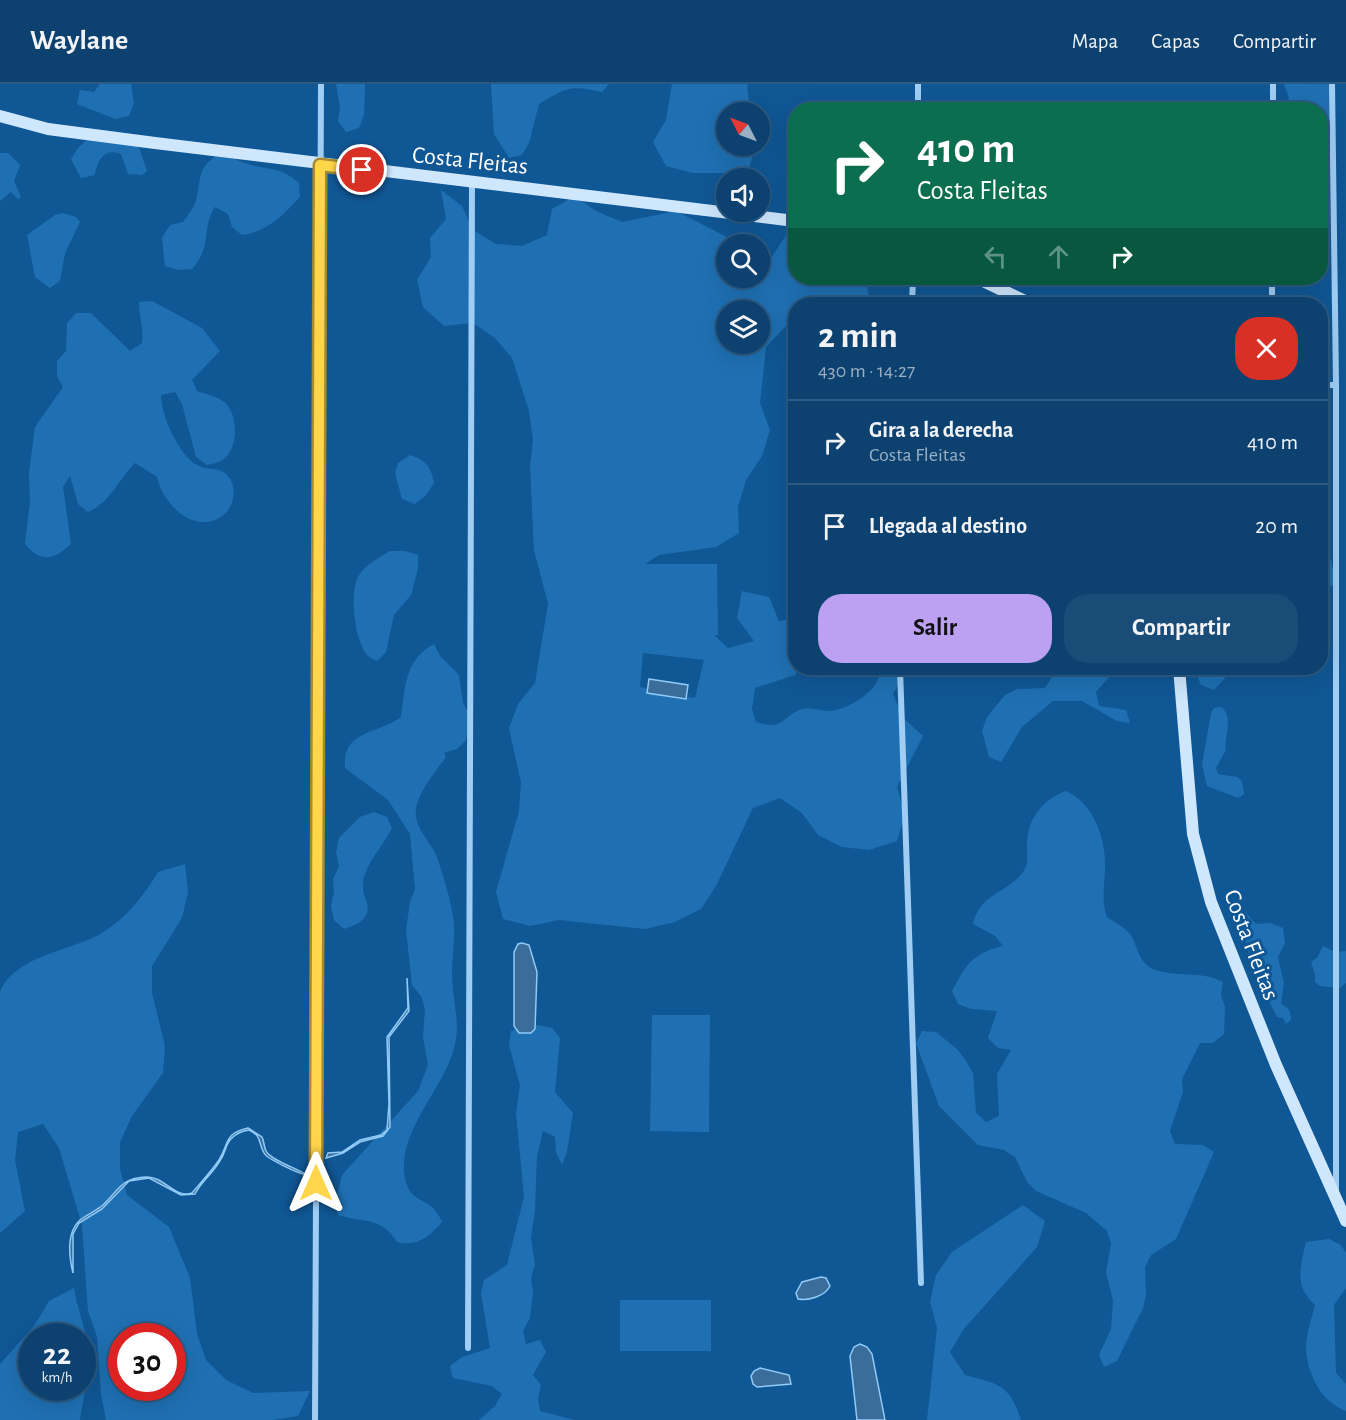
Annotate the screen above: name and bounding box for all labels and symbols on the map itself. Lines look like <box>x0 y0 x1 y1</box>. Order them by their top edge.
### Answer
north arrow <box>716 102 770 156</box>
street label: Costa Fleitas <box>411 143 529 179</box>
pin <box>336 144 387 195</box>
street label: Costa Fleitas <box>1219 886 1283 1004</box>
position arrow <box>284 1151 348 1215</box>
speed limit sign: 30 <box>108 1323 186 1401</box>

